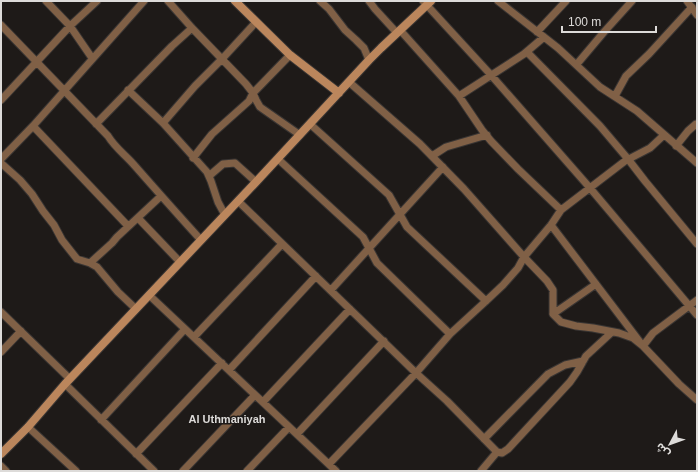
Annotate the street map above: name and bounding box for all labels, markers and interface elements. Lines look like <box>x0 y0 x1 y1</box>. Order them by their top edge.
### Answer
scale bar <box>562 8 656 34</box>
text: 100 m <box>568 15 601 29</box>
district label: Al Uthmaniyah <box>188 413 266 425</box>
north arrow <box>650 424 690 464</box>
text: ش <box>653 440 673 460</box>

